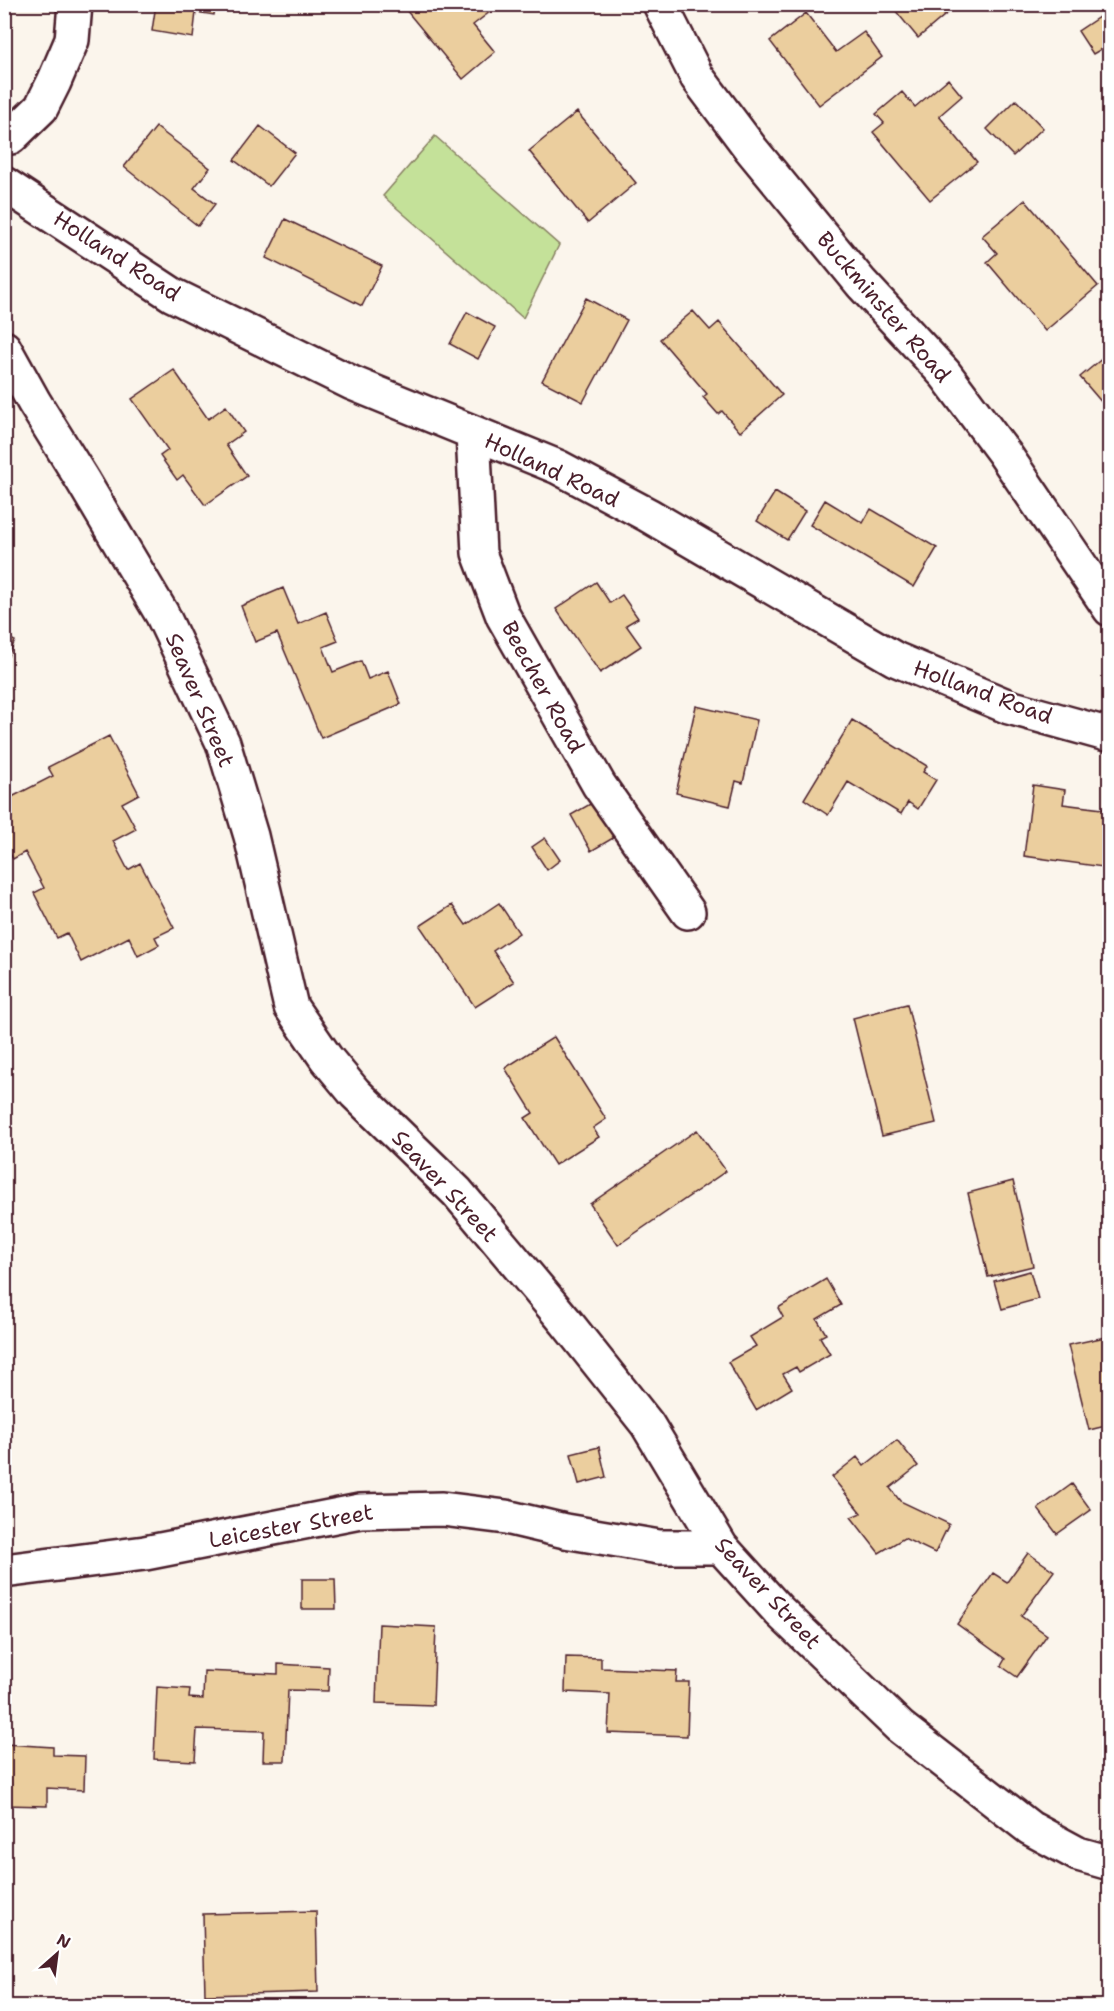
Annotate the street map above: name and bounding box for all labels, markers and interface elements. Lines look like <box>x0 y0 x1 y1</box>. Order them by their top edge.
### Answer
street label: Holland Road <box>48 204 186 308</box>
street label: Buckminster Road <box>810 225 958 389</box>
street label: Holland Road <box>480 426 624 514</box>
street label: Beecher Road <box>495 616 591 758</box>
street label: Seaver Street <box>159 628 241 772</box>
street label: Holland Road <box>909 653 1057 731</box>
street label: Seaver Street <box>386 1124 504 1248</box>
street label: Leicester Street <box>206 1497 376 1555</box>
street label: Seaver Street <box>709 1531 827 1655</box>
north arrow <box>27 1924 87 1984</box>
text: N <box>53 1929 74 1953</box>

